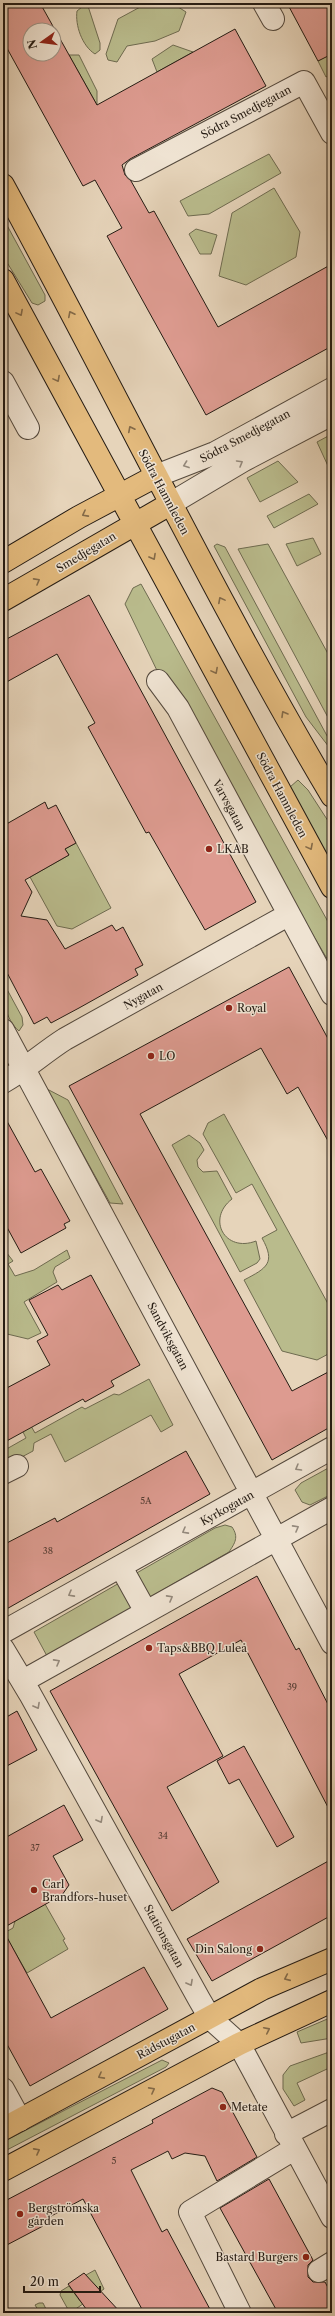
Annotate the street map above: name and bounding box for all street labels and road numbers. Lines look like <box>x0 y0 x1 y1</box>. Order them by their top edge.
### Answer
street label: Södra Smedjegatan <box>198 82 294 142</box>
street label: Södra Smedjegatan <box>197 406 293 466</box>
street label: Södra Hamnleden <box>136 447 192 537</box>
street label: Smedjegatan <box>54 529 118 575</box>
street label: Södra Hamnleden <box>254 750 310 840</box>
street label: Varvsgatan <box>209 776 248 833</box>
street label: Nygatan <box>121 979 165 1013</box>
street label: Sandviksgatan <box>144 1300 192 1372</box>
street label: Kyrkogatan <box>198 1487 256 1528</box>
street label: Stationsgatan <box>141 1902 187 1970</box>
street label: Rådstugatan <box>134 2020 198 2062</box>

